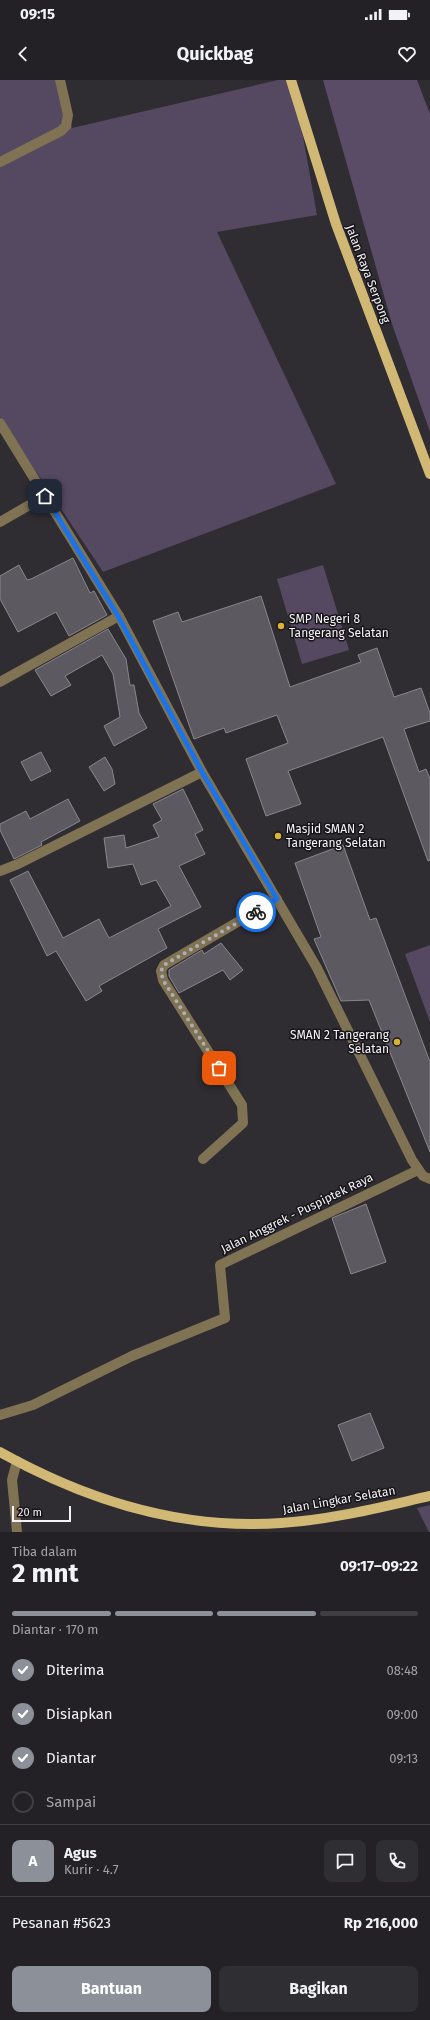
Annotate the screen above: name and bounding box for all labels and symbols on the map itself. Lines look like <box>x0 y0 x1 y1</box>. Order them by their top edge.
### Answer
street label: Jalan Raya Serpong <box>343 223 393 326</box>
pin <box>28 479 62 513</box>
place label: SMP Negeri 8 Tangerang Selatan <box>289 612 389 640</box>
marker: SMP Negeri 8 Tangerang Selatan <box>276 621 286 631</box>
place label: Masjid SMAN 2 Tangerang Selatan <box>286 822 386 850</box>
marker: Masjid SMAN 2 Tangerang Selatan <box>273 831 283 841</box>
courier <box>236 892 276 932</box>
place label: SMAN 2 Tangerang Selatan <box>290 1028 390 1056</box>
marker: SMAN 2 Tangerang Selatan <box>392 1037 402 1047</box>
pin <box>202 1051 236 1085</box>
street label: Jalan Anggrek - Puspiptek Raya <box>219 1170 375 1256</box>
street label: Jalan Lingkar Selatan <box>282 1483 396 1517</box>
scale bar <box>12 1504 71 1523</box>

